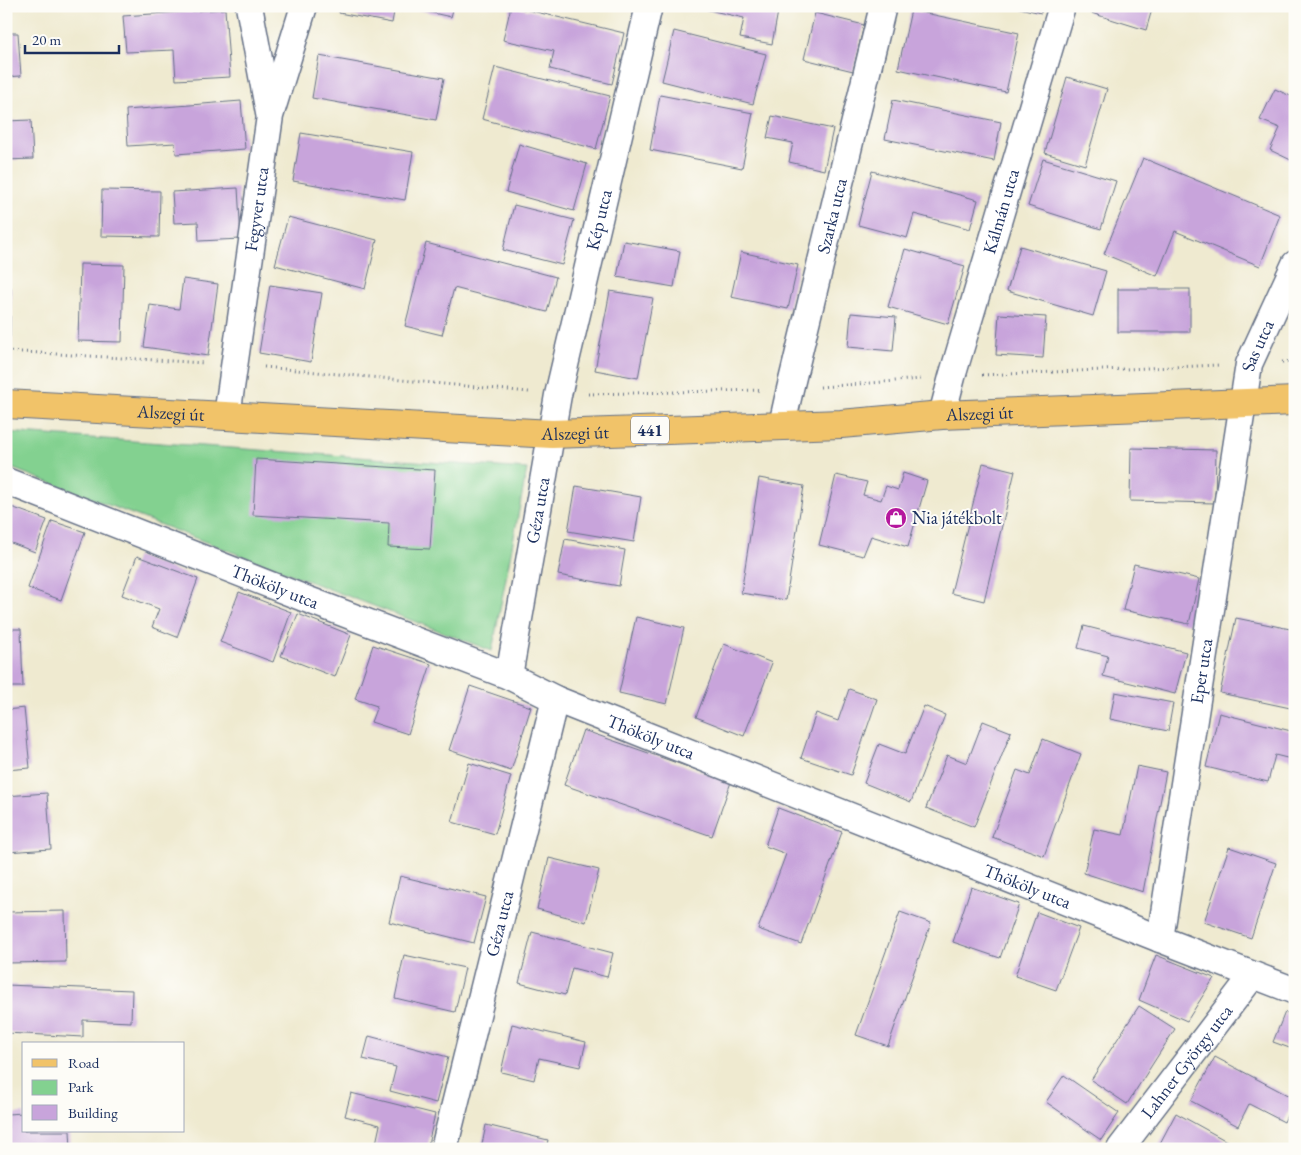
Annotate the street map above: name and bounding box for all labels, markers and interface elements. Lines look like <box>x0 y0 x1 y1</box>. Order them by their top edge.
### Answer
scale bar <box>25 22 119 54</box>
text: 20 m <box>32 30 61 49</box>
street label: Fegyver utca <box>239 165 274 253</box>
street label: Kálmán utca <box>977 165 1024 256</box>
street label: Szarka utca <box>811 175 852 256</box>
street label: Kép utca <box>580 186 617 252</box>
street label: Sas utca <box>1236 315 1279 373</box>
street label: Alszegi út <box>135 399 205 426</box>
street label: Alszegi út <box>944 400 1014 426</box>
road number: 441 <box>631 416 669 444</box>
street label: Alszegi út <box>540 420 610 445</box>
street label: Géza utca <box>520 475 555 545</box>
shop icon: Nia játékbolt <box>884 506 908 530</box>
place label: Nia játékbolt <box>912 506 1002 529</box>
street label: Thököly utca <box>228 559 323 614</box>
street label: Eper utca <box>1185 636 1217 705</box>
street label: Thököly utca <box>604 709 699 765</box>
street label: Thököly utca <box>980 858 1075 914</box>
street label: Géza utca <box>480 887 518 959</box>
street label: Lahner György utca <box>1136 999 1238 1123</box>
legend <box>22 1042 185 1132</box>
text: Road <box>68 1053 100 1072</box>
text: Park <box>68 1077 95 1096</box>
text: Building <box>68 1103 118 1122</box>

